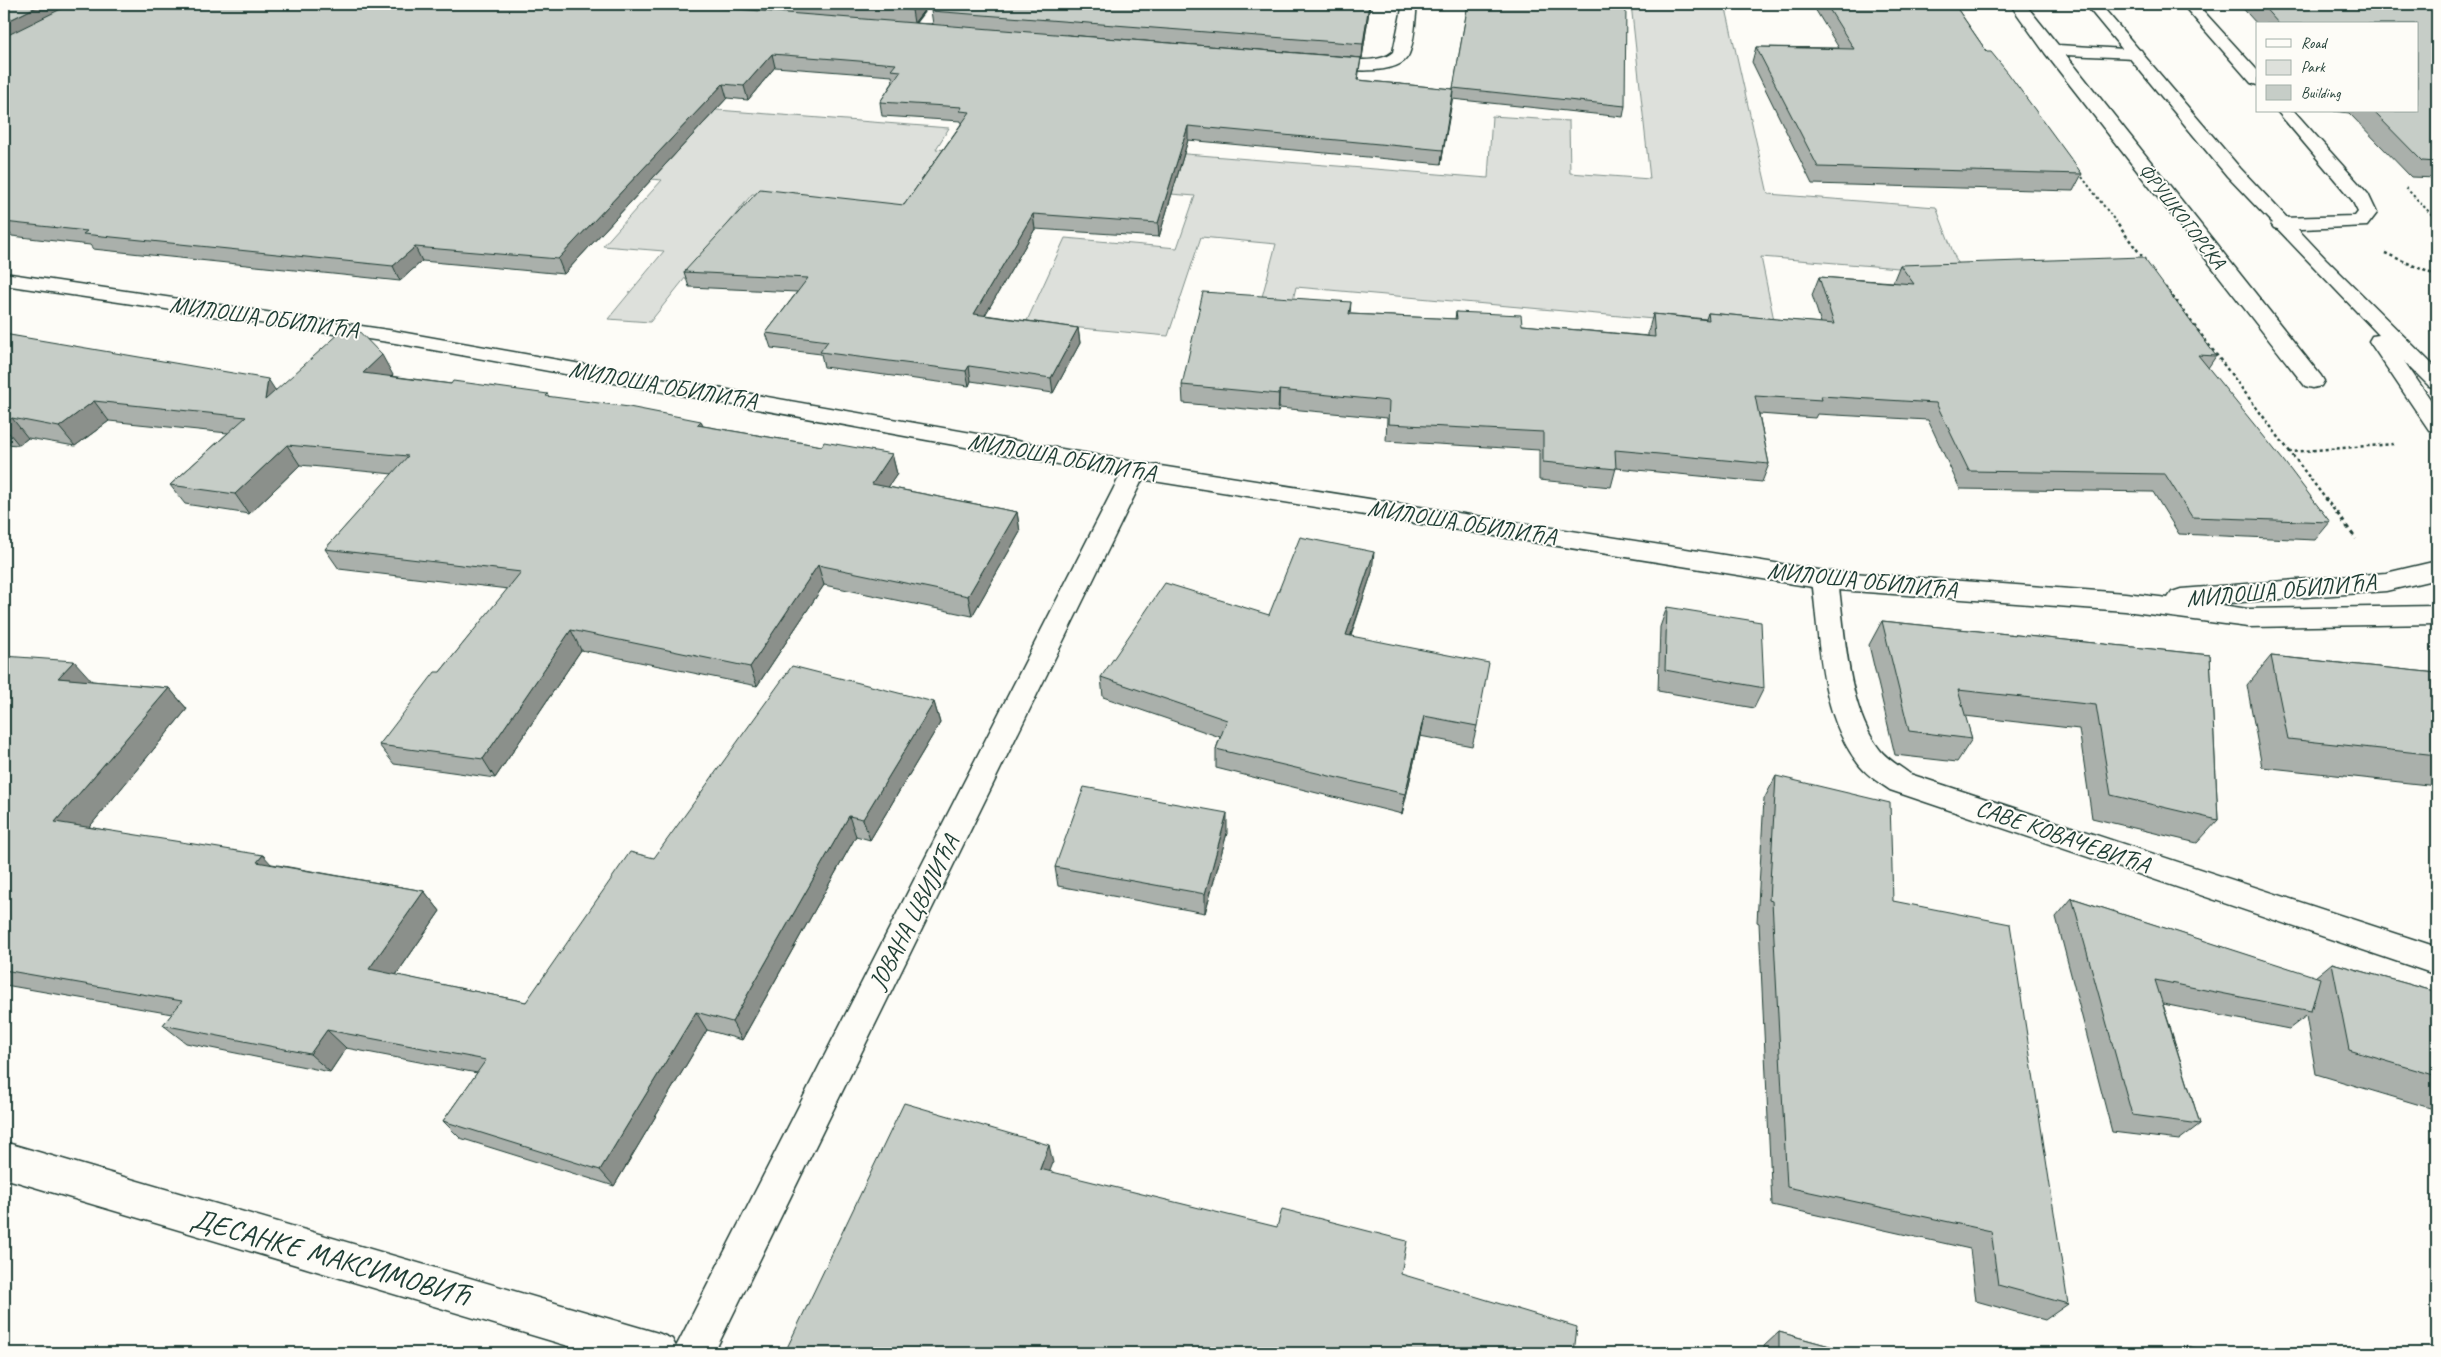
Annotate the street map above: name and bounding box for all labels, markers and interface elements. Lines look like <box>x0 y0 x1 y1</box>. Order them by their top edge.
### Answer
legend <box>2256 22 2418 112</box>
text: Road <box>2301 34 2328 53</box>
text: Park <box>2301 58 2326 77</box>
text: Building <box>2301 84 2341 103</box>
street label: ФРУШКОГОРСКА <box>2133 158 2232 274</box>
street label: МИЛОША ОБИЛИЋА <box>168 289 361 345</box>
street label: МИЛОША ОБИЛИЋА <box>567 354 760 416</box>
street label: МИЛОША ОБИЛИЋА <box>966 426 1159 488</box>
street label: МИЛОША ОБИЛИЋА <box>1366 492 1559 552</box>
street label: МИЛОША ОБИЛИЋА <box>1766 555 1959 605</box>
street label: МИЛОША ОБИЛИЋА <box>2185 567 2378 613</box>
street label: САВЕ КОВАЧЕВИЋА <box>1972 792 2155 880</box>
street label: ЈОВАНА ЦВИЈИЋА <box>862 829 966 995</box>
street label: ДЕСАНКЕ МАКСИМОВИЋ <box>187 1199 477 1315</box>

